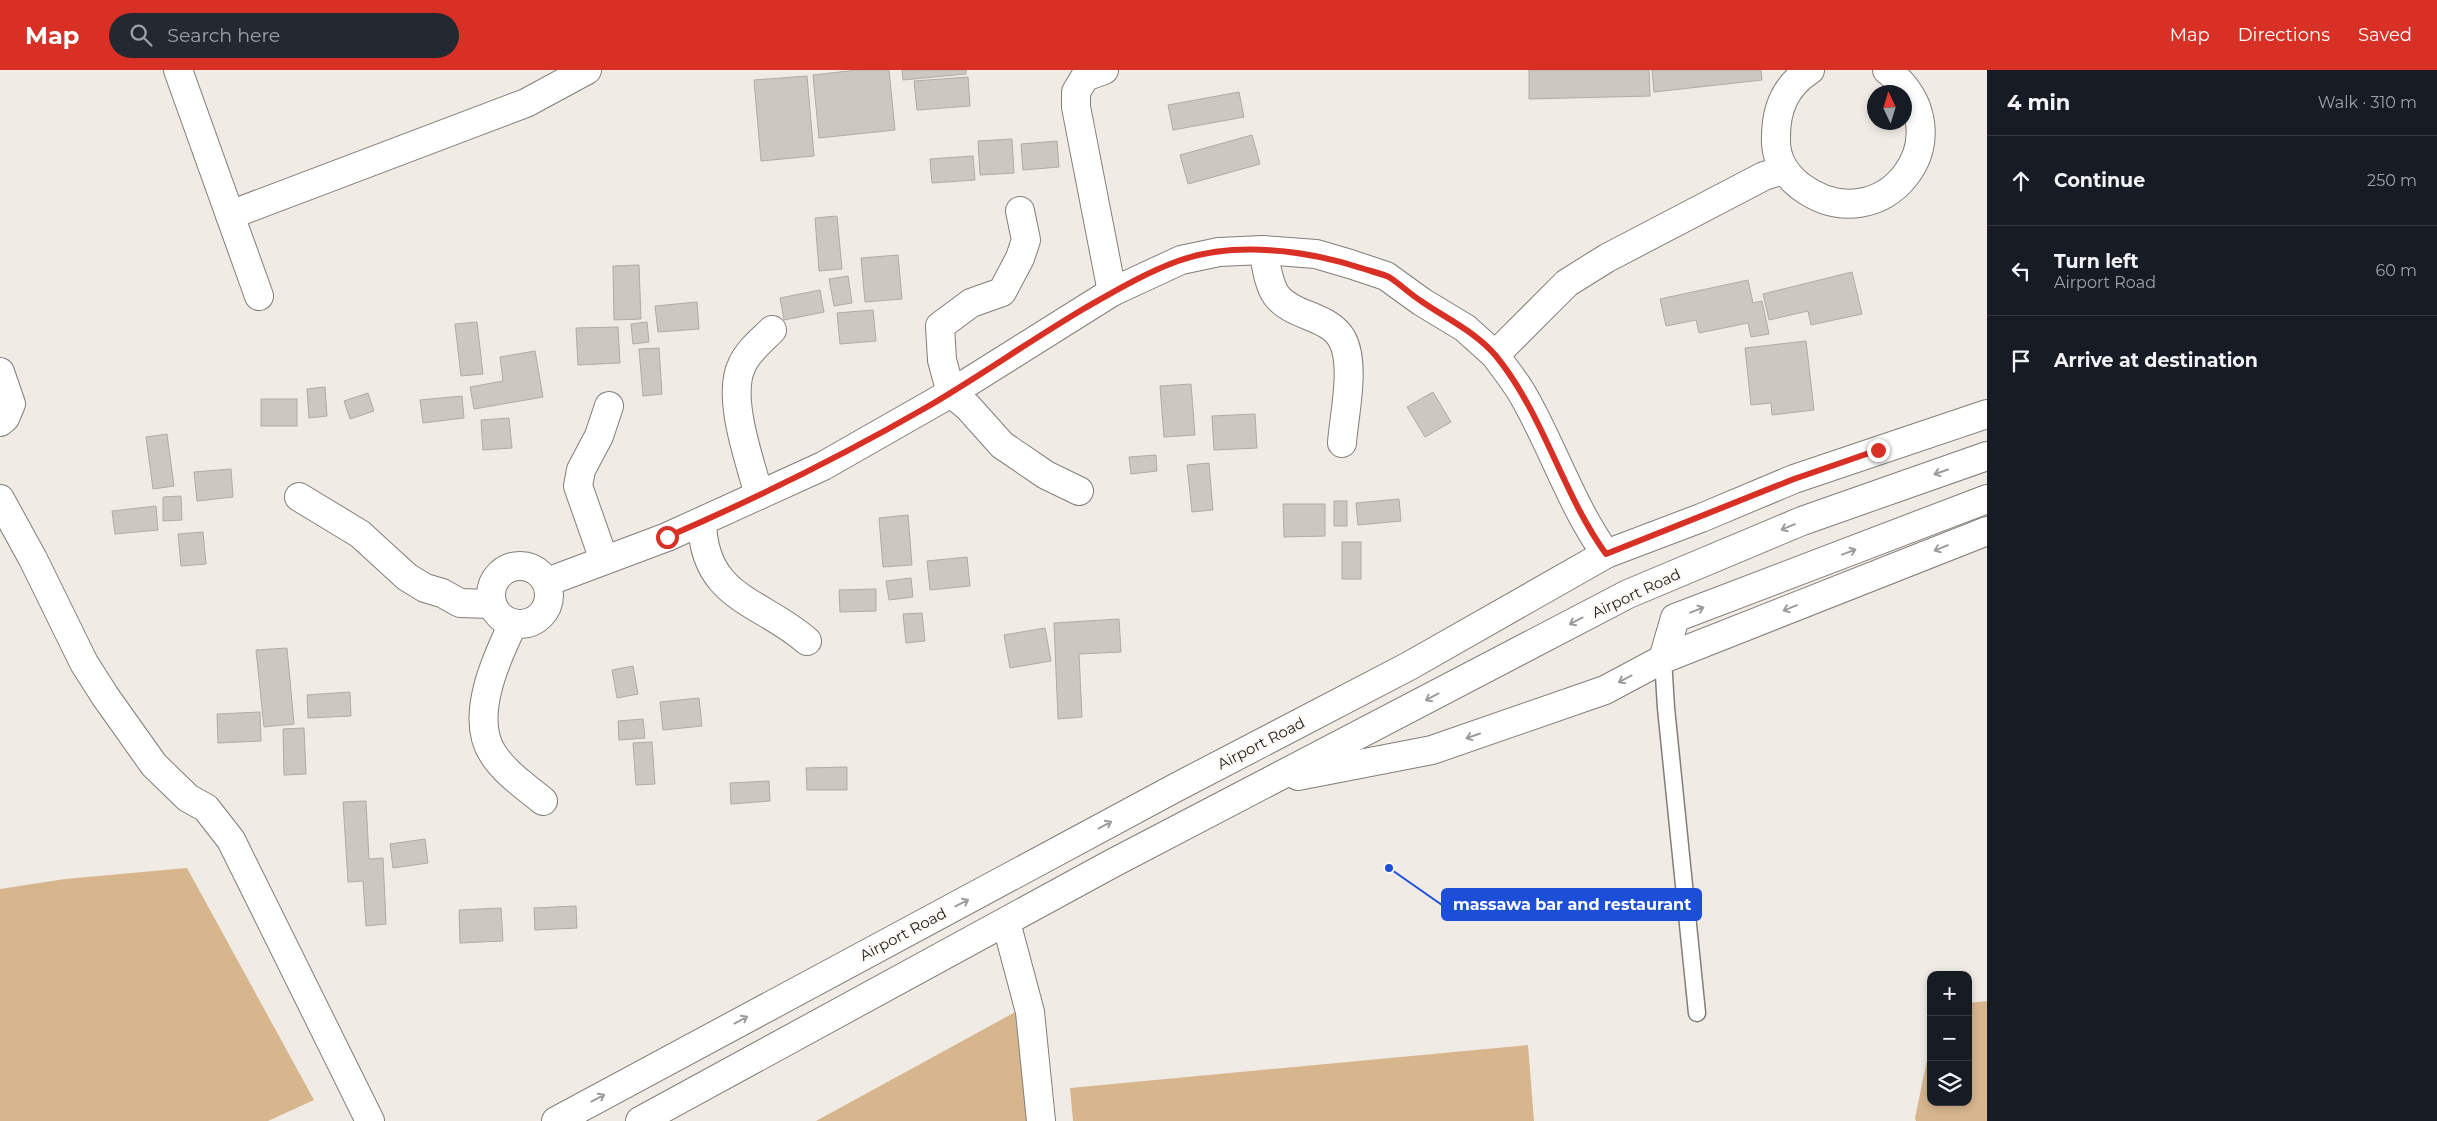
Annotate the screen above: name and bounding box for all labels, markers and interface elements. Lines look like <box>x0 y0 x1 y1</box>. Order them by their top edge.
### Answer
search box <box>109 13 459 58</box>
text: Map <box>25 21 79 50</box>
icon: search <box>127 21 155 49</box>
text: Search here <box>167 24 280 47</box>
text: Map <box>2170 24 2210 46</box>
text: Directions <box>2238 24 2330 46</box>
text: Saved <box>2358 24 2412 46</box>
north arrow <box>1867 85 1912 130</box>
text: 4 min <box>2007 90 2070 115</box>
text: Walk · 310 m <box>2318 93 2417 112</box>
icon: ahead <box>2007 167 2035 195</box>
text: Continue <box>2054 169 2145 192</box>
text: 250 m <box>2367 171 2417 190</box>
text: Turn left <box>2054 250 2139 273</box>
icon: left <box>2007 257 2035 285</box>
text: 60 m <box>2375 261 2417 280</box>
text: Airport Road <box>2054 273 2156 292</box>
icon: arrive <box>2007 347 2035 375</box>
text: Arrive at destination <box>2054 349 2258 372</box>
route end <box>1867 439 1890 462</box>
one-way arrow <box>1934 468 1949 477</box>
one-way arrow <box>1781 523 1796 532</box>
route start <box>656 526 679 549</box>
one-way arrow <box>1934 544 1949 553</box>
one-way arrow <box>1841 547 1856 556</box>
street label: Airport Road <box>1589 564 1683 622</box>
one-way arrow <box>1689 604 1704 614</box>
one-way arrow <box>1783 605 1798 614</box>
one-way arrow <box>1569 617 1583 627</box>
one-way arrow <box>1618 675 1633 684</box>
one-way arrow <box>1425 693 1440 702</box>
street label: Airport Road <box>1214 713 1308 773</box>
one-way arrow <box>1466 732 1481 741</box>
one-way arrow <box>1097 820 1112 830</box>
callout: massawa bar and restaurant <box>1442 889 1701 920</box>
text: massawa bar and restaurant <box>1453 895 1691 914</box>
one-way arrow <box>954 898 969 907</box>
street label: Airport Road <box>856 903 950 965</box>
map controls <box>1927 971 1972 1106</box>
button: + <box>1927 971 1972 1016</box>
one-way arrow <box>734 1015 748 1025</box>
button: − <box>1927 1016 1972 1061</box>
button: layers <box>1927 1061 1972 1106</box>
one-way arrow <box>591 1093 606 1103</box>

